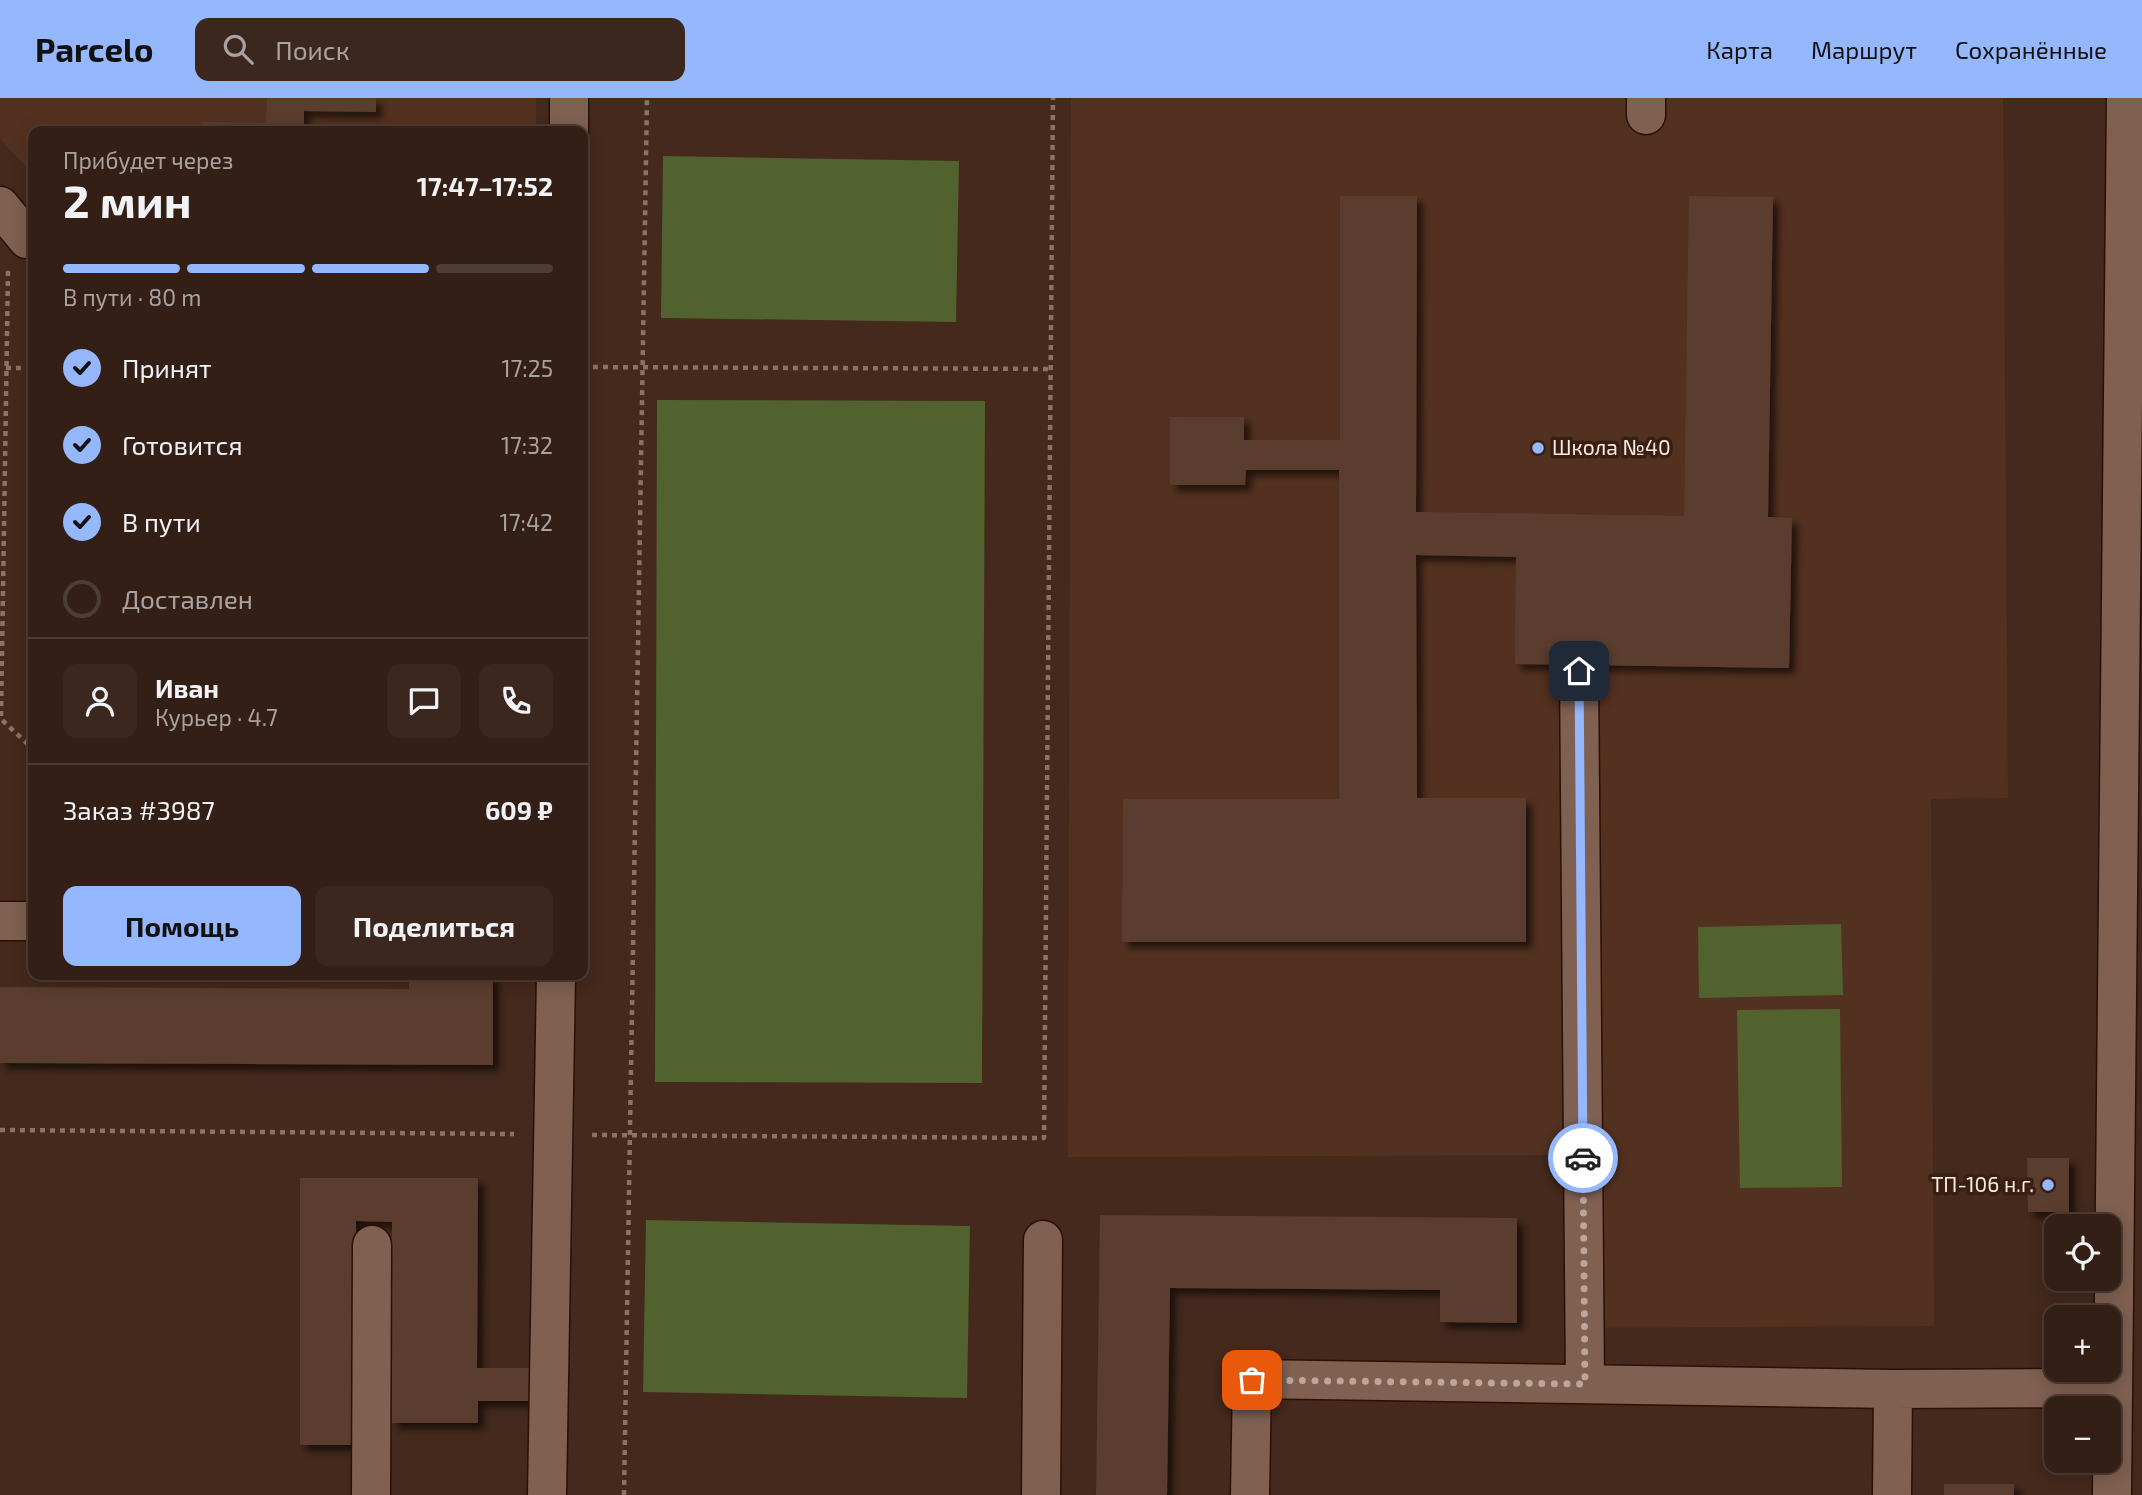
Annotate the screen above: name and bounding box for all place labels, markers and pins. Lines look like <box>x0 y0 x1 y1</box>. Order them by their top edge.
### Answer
place label: Школа №40 <box>1552 434 1671 459</box>
marker: Школа №40 <box>1530 440 1546 456</box>
pin <box>1549 641 1609 701</box>
place label: ТП-106 н.г. <box>1931 1171 2034 1196</box>
marker: ТП-106 н.г. <box>2040 1177 2056 1193</box>
pin <box>1222 1350 1282 1410</box>

